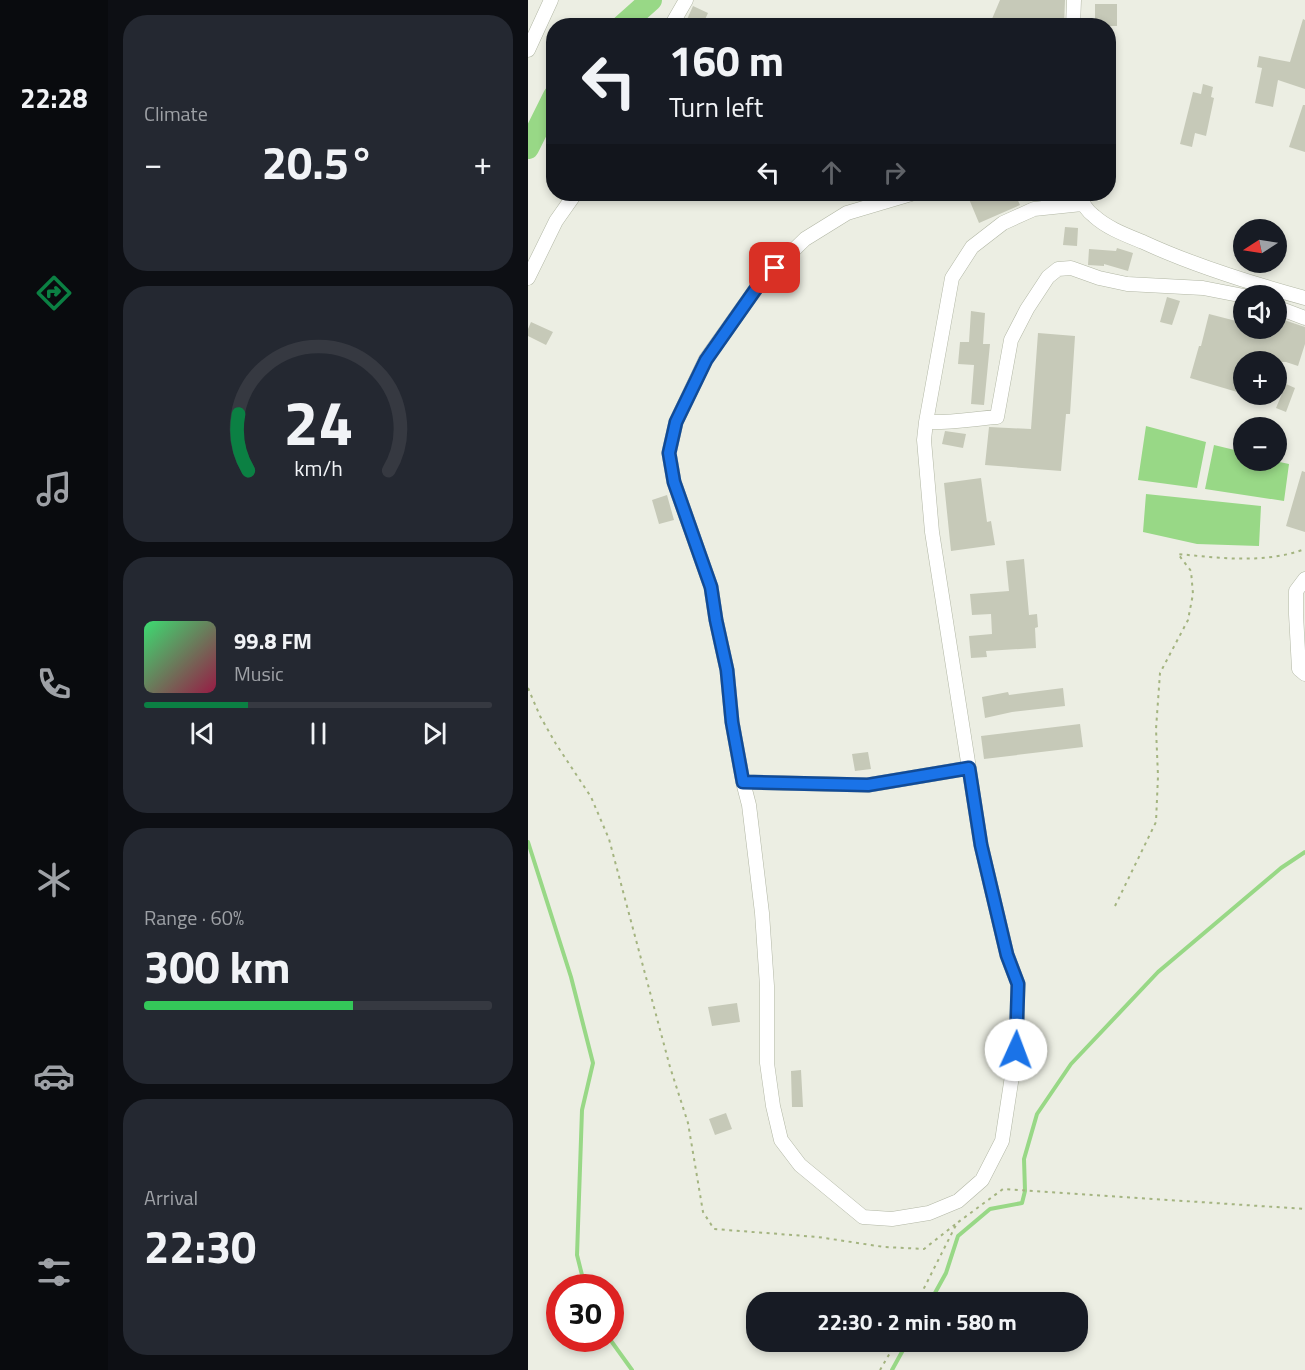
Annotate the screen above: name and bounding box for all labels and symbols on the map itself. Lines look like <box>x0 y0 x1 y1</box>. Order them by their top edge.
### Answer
north arrow <box>1233 219 1287 273</box>
pin <box>749 242 800 293</box>
position arrow <box>984 1018 1048 1082</box>
speed limit sign: 30 <box>546 1274 624 1352</box>

